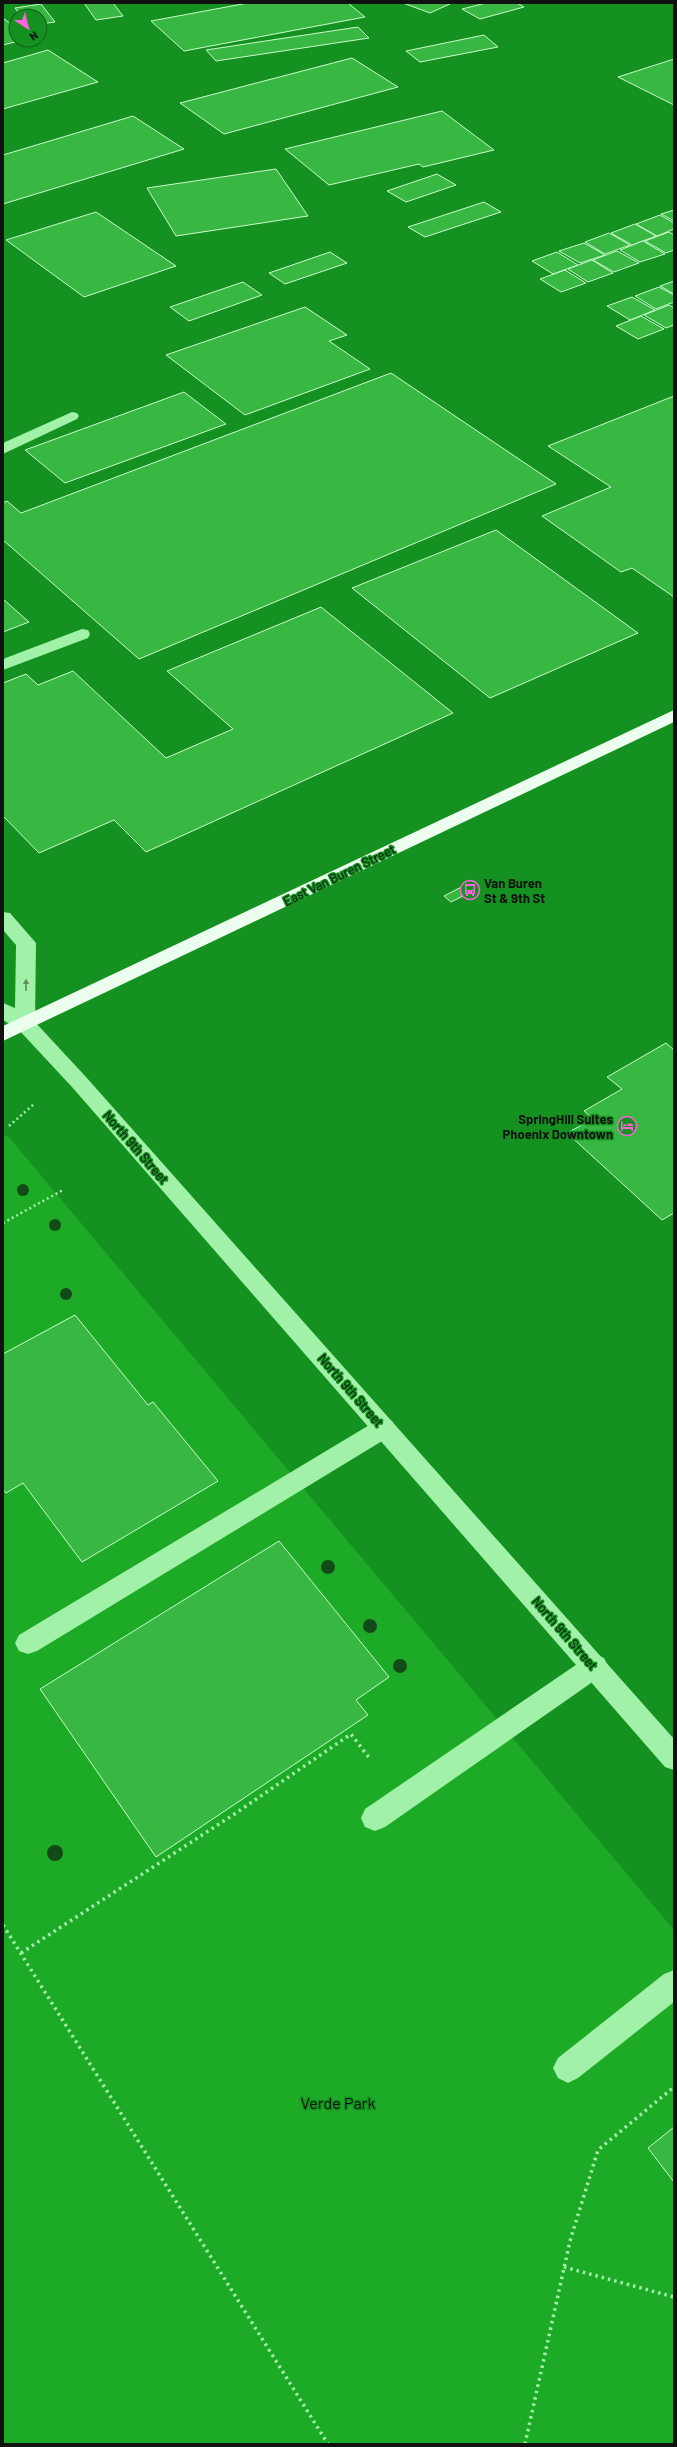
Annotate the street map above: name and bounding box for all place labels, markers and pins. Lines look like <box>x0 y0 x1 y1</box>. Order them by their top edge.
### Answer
place label: Van Buren St & 9th St <box>484 875 545 906</box>
bus stop icon: Van Buren St & 9th St <box>459 879 481 901</box>
place label: SpringHill Suites Phoenix Downtown <box>503 1111 613 1142</box>
hotel icon: SpringHill Suites Phoenix Downtown <box>616 1115 638 1137</box>

